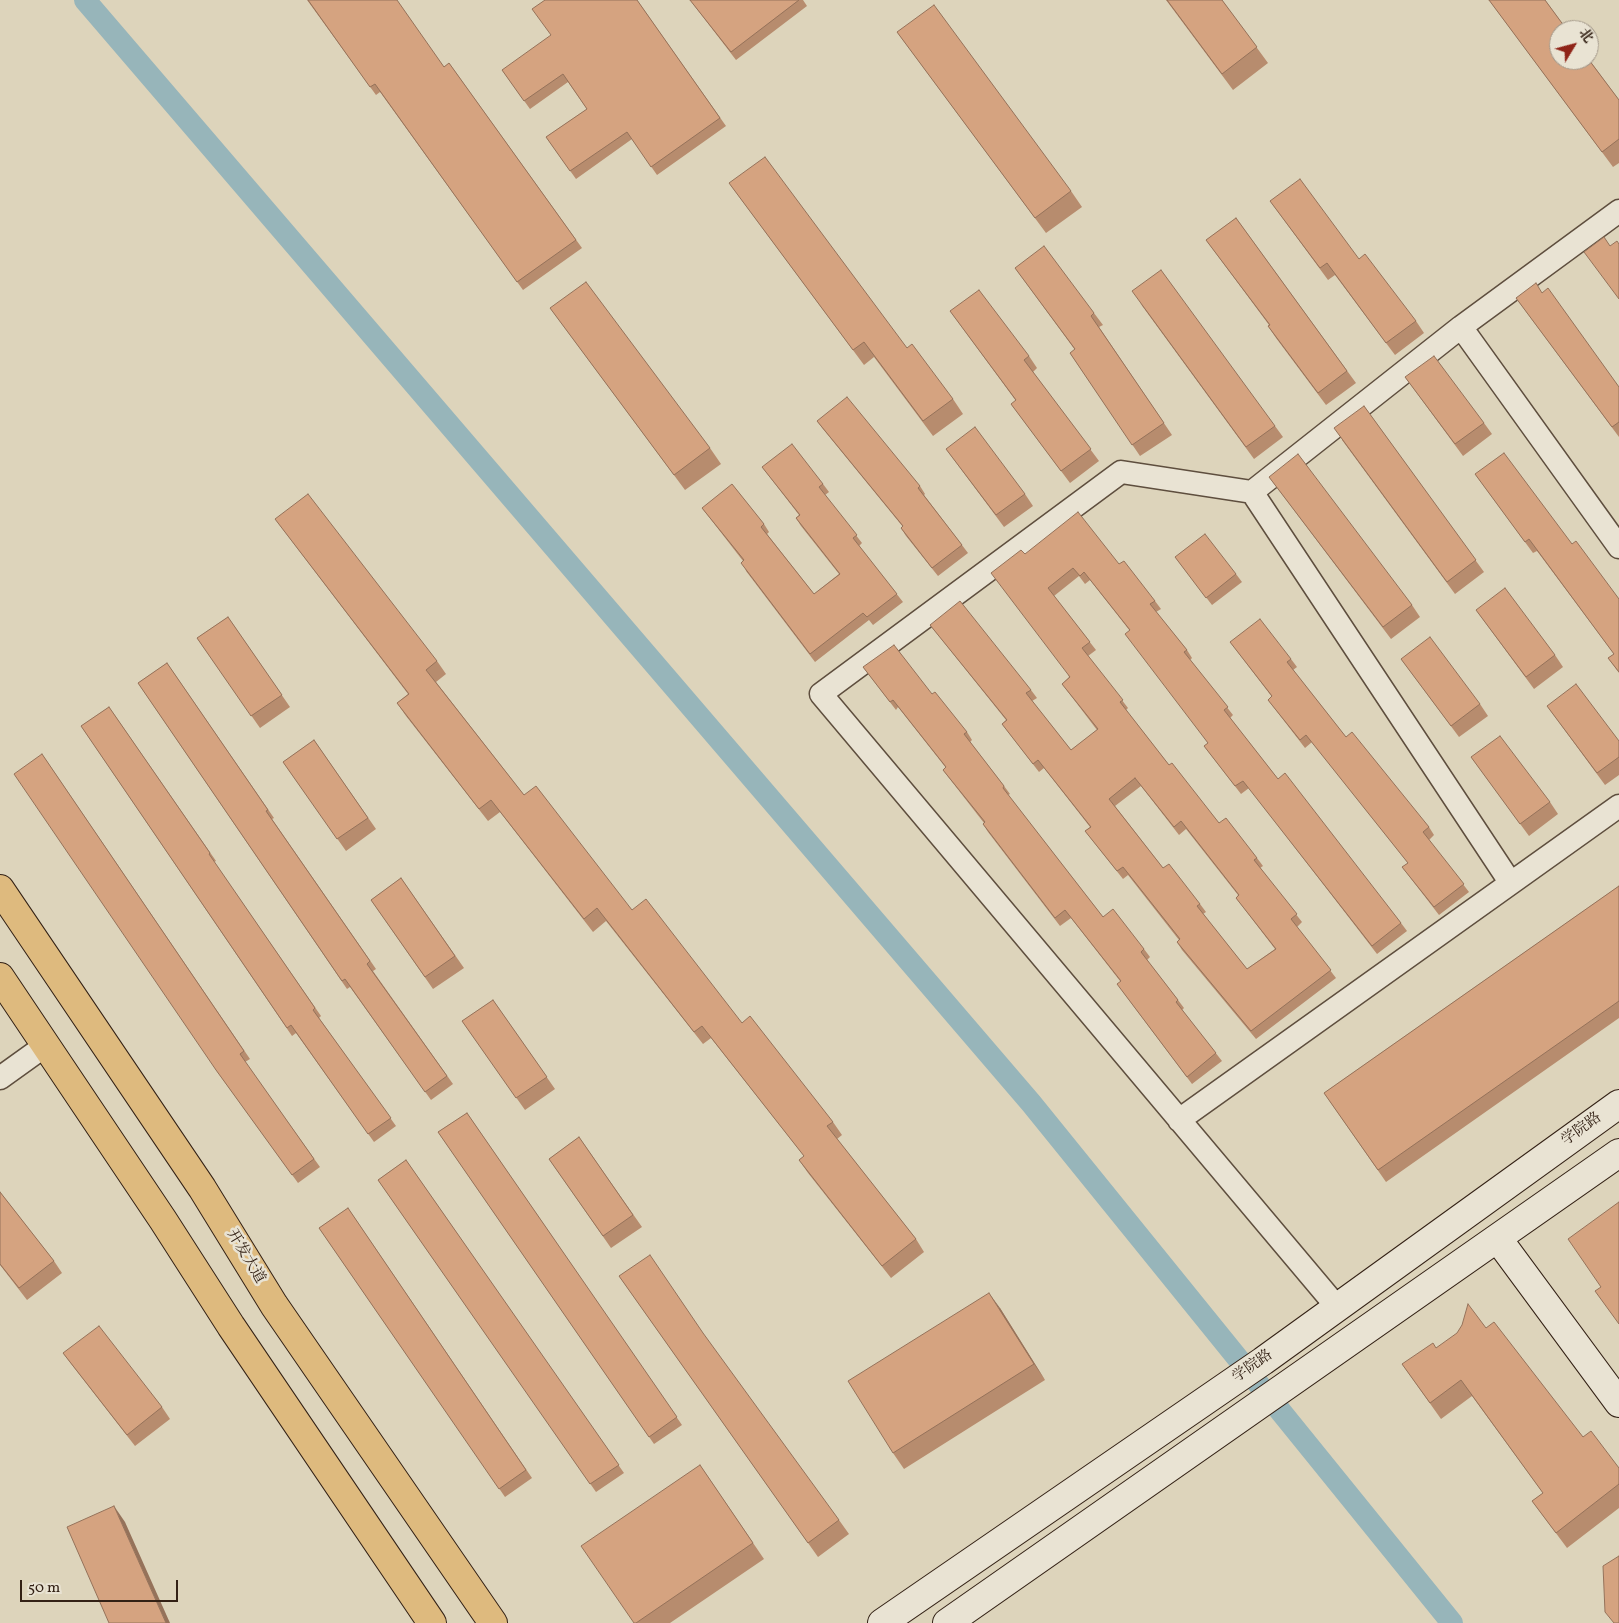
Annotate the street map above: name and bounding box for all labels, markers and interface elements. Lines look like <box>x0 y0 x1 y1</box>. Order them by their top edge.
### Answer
north arrow <box>1549 20 1599 70</box>
text: 北 <box>1574 25 1597 48</box>
street label: 学院路 <box>1559 1109 1605 1151</box>
street label: 开发大道 <box>222 1227 268 1287</box>
street label: 学院路 <box>1229 1347 1277 1387</box>
scale bar <box>22 1570 180 1602</box>
text: 50 m <box>28 1578 60 1599</box>

